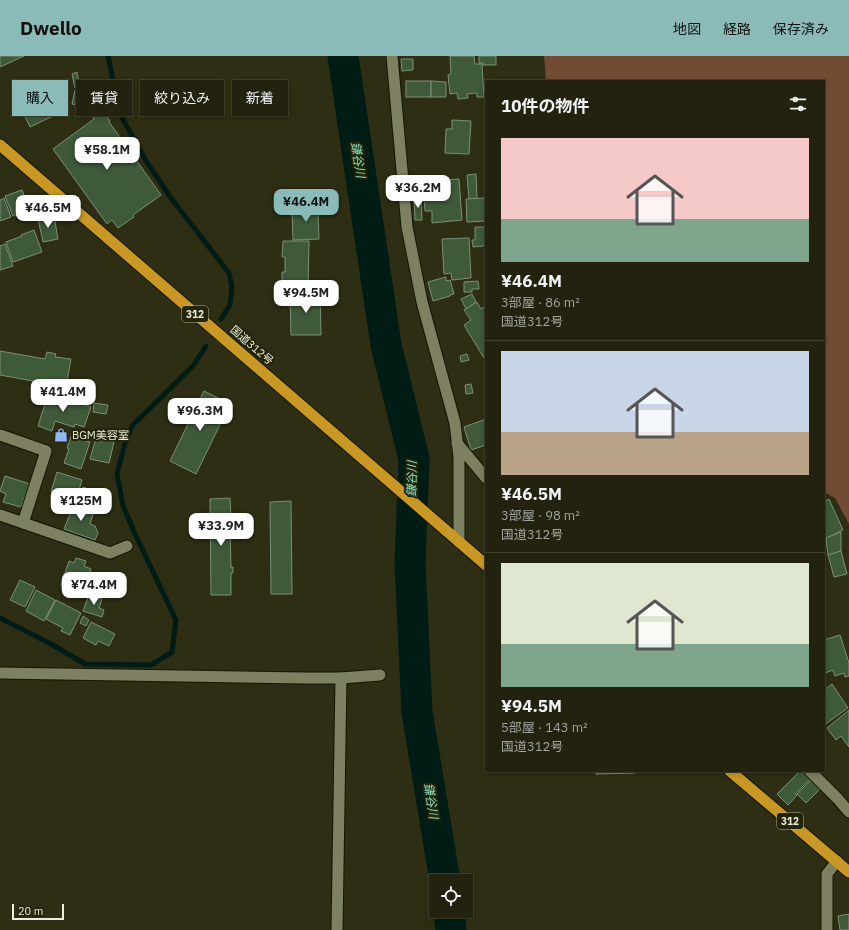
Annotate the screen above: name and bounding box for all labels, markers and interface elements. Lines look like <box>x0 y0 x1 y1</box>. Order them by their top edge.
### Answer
text: Dwello <box>20 16 82 40</box>
text: 地図 <box>673 20 701 38</box>
text: 経路 <box>723 20 751 38</box>
text: 保存済み <box>773 20 829 38</box>
chip: 購入 <box>12 80 68 116</box>
chip: 賃貸 <box>76 80 132 116</box>
chip: 絞り込み <box>140 80 224 116</box>
chip: 新着 <box>232 80 288 116</box>
icon: filters <box>787 93 809 115</box>
text: 10件の物件 <box>501 95 589 117</box>
pin: ¥58.1M <box>74 137 140 171</box>
text: ¥58.1M <box>84 141 130 158</box>
water label: 鎌谷川 <box>348 141 369 181</box>
icon: home <box>619 164 691 236</box>
pin: ¥36.2M <box>385 175 451 209</box>
text: ¥36.2M <box>395 179 441 196</box>
pin: ¥46.4M <box>273 189 339 223</box>
text: ¥46.4M <box>283 193 329 210</box>
pin: ¥46.5M <box>15 195 81 229</box>
text: ¥46.5M <box>25 199 71 216</box>
text: ¥46.4M <box>501 270 562 292</box>
pin: ¥94.5M <box>273 280 339 314</box>
text: ¥94.5M <box>283 284 329 301</box>
text: 3部屋 · 86 m² <box>501 294 580 311</box>
road number: 312 <box>182 306 208 322</box>
text: 国道312号 <box>501 313 563 330</box>
street label: 国道312号 <box>227 322 277 368</box>
icon: home <box>619 377 691 449</box>
pin: ¥41.4M <box>30 379 96 413</box>
text: ¥41.4M <box>40 383 86 400</box>
pin: ¥96.3M <box>167 398 233 432</box>
text: ¥96.3M <box>177 402 223 419</box>
shop icon: BGM美容室 <box>53 427 69 443</box>
place label: BGM美容室 <box>72 428 129 442</box>
water label: 鎌谷川 <box>404 459 419 497</box>
text: ¥46.5M <box>501 483 562 505</box>
pin: ¥125M <box>53 488 109 522</box>
text: ¥125M <box>60 492 102 509</box>
text: 3部屋 · 98 m² <box>501 507 580 524</box>
pin: ¥33.9M <box>188 513 254 547</box>
text: ¥33.9M <box>198 517 244 534</box>
text: 国道312号 <box>501 526 563 543</box>
pin: ¥74.4M <box>61 572 127 606</box>
text: ¥74.4M <box>71 576 117 593</box>
icon: home <box>619 589 691 661</box>
text: ¥94.5M <box>501 695 562 717</box>
text: 5部屋 · 143 m² <box>501 719 588 736</box>
text: 国道312号 <box>501 738 563 755</box>
water label: 鎌谷川 <box>421 782 442 822</box>
road number: 312 <box>777 813 803 829</box>
map controls <box>429 874 473 918</box>
button: locate <box>429 874 473 918</box>
scale bar <box>12 902 64 921</box>
text: 20 m <box>18 904 43 918</box>

